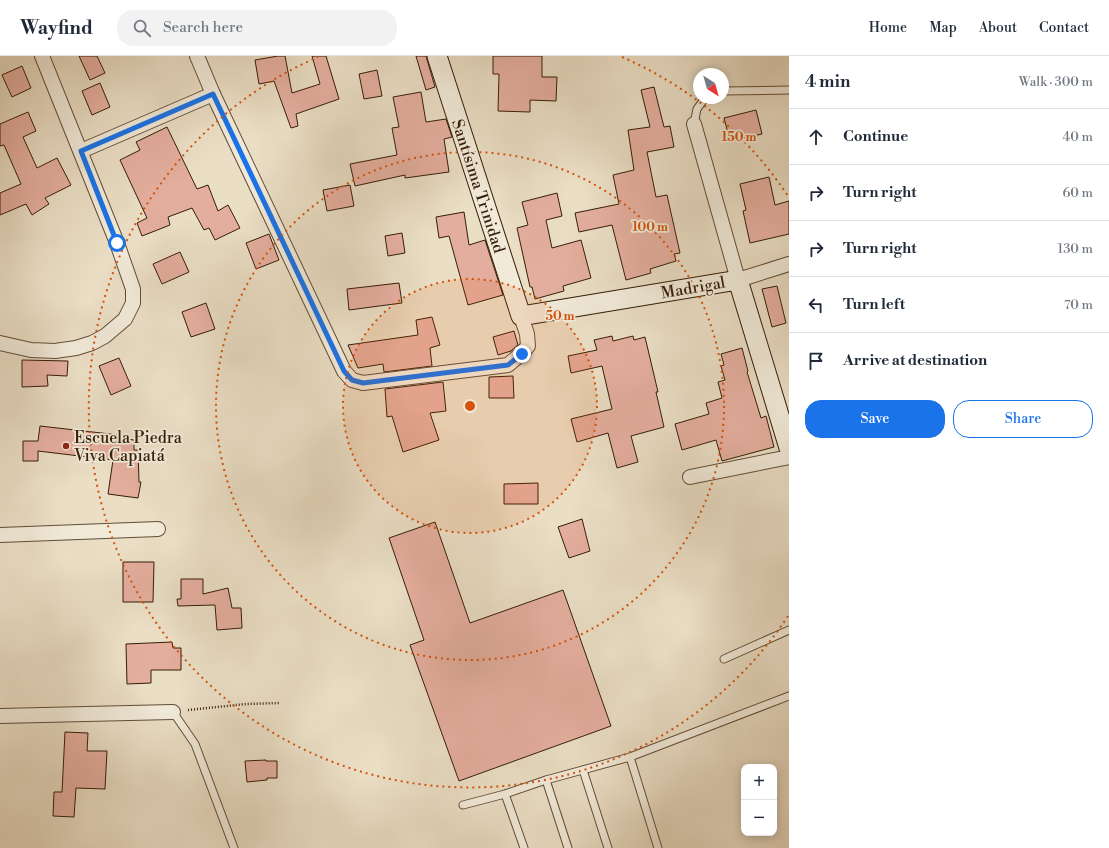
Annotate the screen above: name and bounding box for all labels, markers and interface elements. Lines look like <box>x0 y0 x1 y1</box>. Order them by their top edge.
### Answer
search box <box>117 10 397 46</box>
text: Wayfind <box>20 16 93 40</box>
icon: search <box>131 17 153 39</box>
text: Search here <box>163 18 243 37</box>
text: Home <box>869 19 907 37</box>
text: Map <box>929 19 957 37</box>
text: About <box>979 19 1017 37</box>
text: Contact <box>1039 19 1089 37</box>
north arrow <box>693 68 729 104</box>
text: 4 min <box>805 71 850 93</box>
text: Walk · 300 m <box>1019 74 1093 90</box>
street label: Santísima Trinidad <box>447 117 509 256</box>
icon: ahead <box>805 126 827 148</box>
text: Continue <box>843 127 908 146</box>
text: 40 m <box>1063 129 1093 145</box>
text: 150 m <box>722 130 756 145</box>
icon: right <box>805 182 827 204</box>
text: Turn right <box>843 183 917 202</box>
text: 60 m <box>1062 185 1093 201</box>
text: 100 m <box>632 220 668 235</box>
route start <box>108 234 126 252</box>
icon: right <box>805 238 827 260</box>
text: Turn right <box>843 239 917 258</box>
text: 130 m <box>1058 241 1093 257</box>
street label: Madrigal <box>659 272 727 303</box>
icon: left <box>805 294 827 316</box>
text: Turn left <box>843 295 905 314</box>
text: 70 m <box>1064 297 1093 313</box>
text: 50 m <box>545 309 575 324</box>
route end <box>513 345 531 363</box>
icon: arrive <box>805 350 827 372</box>
text: Arrive at destination <box>843 351 987 370</box>
centre of rings <box>463 399 477 413</box>
button: Save <box>805 400 945 438</box>
button: Share <box>953 400 1093 438</box>
place label: Escuela Piedra Viva Capiatá <box>73 428 183 466</box>
marker: Escuela Piedra Viva Capiatá <box>61 441 71 451</box>
map controls <box>741 764 777 836</box>
button: + <box>741 764 777 800</box>
button: − <box>741 800 777 836</box>

